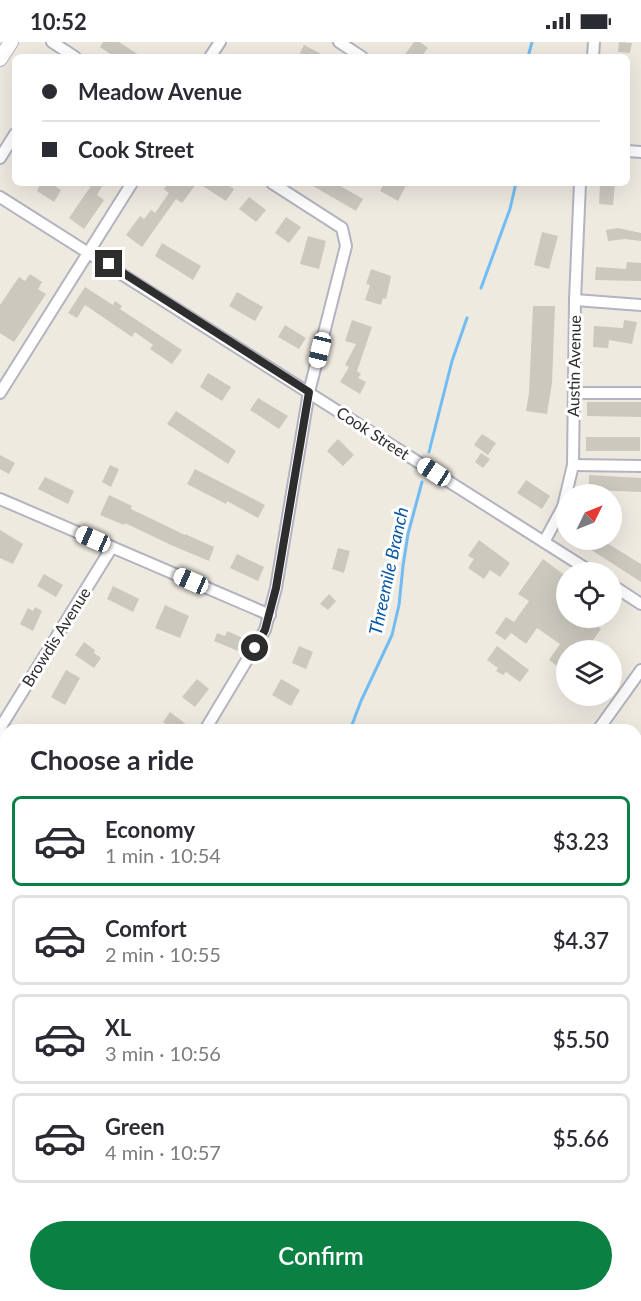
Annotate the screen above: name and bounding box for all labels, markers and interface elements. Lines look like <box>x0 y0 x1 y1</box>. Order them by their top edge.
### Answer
text: 10:52 <box>30 8 87 35</box>
text: Meadow Avenue <box>78 78 242 105</box>
text: Cook Street <box>78 136 194 163</box>
route end <box>95 250 122 277</box>
street label: Austin Avenue <box>563 315 584 417</box>
car <box>307 330 333 370</box>
street label: Cook Street <box>333 402 413 463</box>
car <box>414 455 454 489</box>
north arrow <box>556 484 622 550</box>
map controls <box>556 484 622 706</box>
water label: Threemile Branch <box>364 505 412 637</box>
car <box>73 523 113 555</box>
button: locate <box>556 562 622 628</box>
car <box>171 565 211 597</box>
street label: Browdis Avenue <box>17 584 94 690</box>
route start <box>241 634 268 661</box>
button: layers <box>556 640 622 706</box>
text: Choose a ride <box>30 743 194 776</box>
icon: car <box>33 814 87 868</box>
text: Economy <box>105 816 195 843</box>
text: $3.23 <box>553 828 609 855</box>
text: 1 min · 10:54 <box>105 843 221 867</box>
icon: car <box>33 913 87 967</box>
text: Comfort <box>105 915 187 942</box>
text: $4.37 <box>553 927 609 954</box>
text: 2 min · 10:55 <box>105 942 221 966</box>
icon: car <box>33 1012 87 1066</box>
text: XL <box>105 1014 131 1041</box>
text: $5.50 <box>553 1026 609 1053</box>
text: 3 min · 10:56 <box>105 1041 221 1065</box>
icon: car <box>33 1111 87 1165</box>
text: Green <box>105 1113 165 1140</box>
text: $5.66 <box>553 1125 609 1152</box>
text: 4 min · 10:57 <box>105 1140 221 1164</box>
button: Confirm <box>30 1221 612 1290</box>

